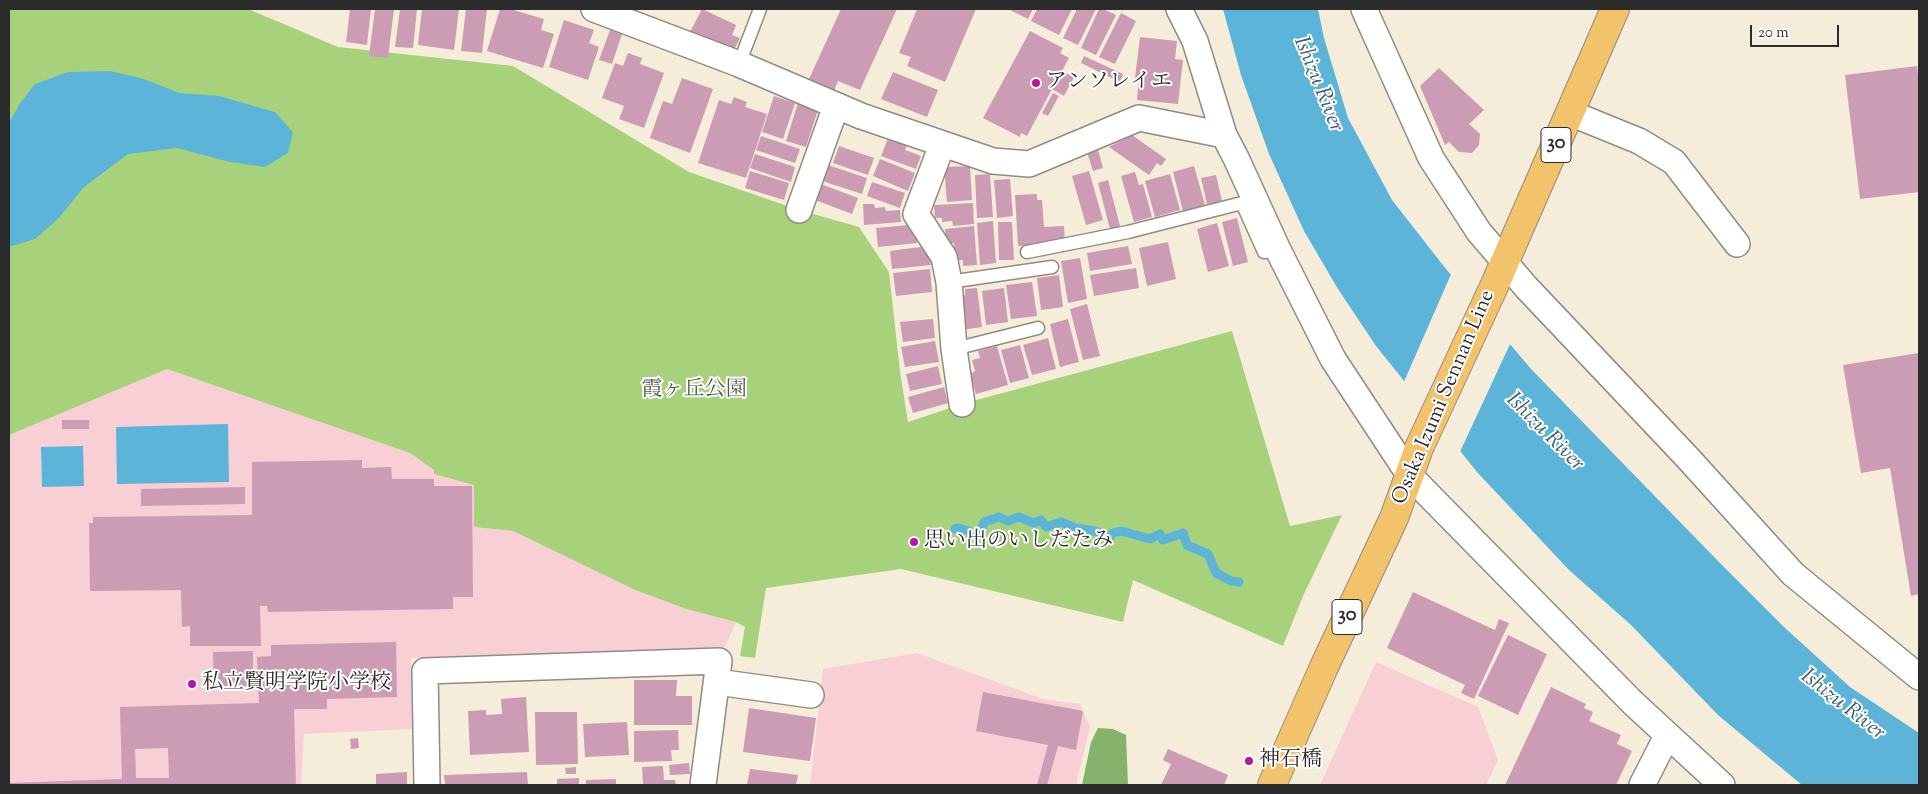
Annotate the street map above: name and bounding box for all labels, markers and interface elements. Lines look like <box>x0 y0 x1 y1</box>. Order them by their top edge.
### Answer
scale bar <box>1753 15 1842 47</box>
text: 20 m <box>1758 23 1789 44</box>
water label: Ishizu River <box>1286 34 1348 136</box>
place label: アンソレイエ <box>1046 70 1172 96</box>
marker: アンソレイエ <box>1030 77 1042 89</box>
road number: 30 <box>1541 128 1571 162</box>
street label: Osaka Izumi Sennan Line <box>1388 287 1502 509</box>
park label: 霞ヶ丘公園 <box>642 378 746 404</box>
water label: Ishizu River <box>1499 388 1589 478</box>
place label: 思い出のいしだたみ <box>924 529 1113 555</box>
marker: 思い出のいしだたみ <box>908 536 920 548</box>
road number: 30 <box>1332 600 1362 634</box>
water label: Ishizu River <box>1794 665 1890 747</box>
place label: 私立賢明学院小学校 <box>202 671 391 697</box>
marker: 私立賢明学院小学校 <box>186 678 198 690</box>
place label: 神石橋 <box>1259 748 1322 774</box>
marker: 神石橋 <box>1243 755 1255 767</box>

